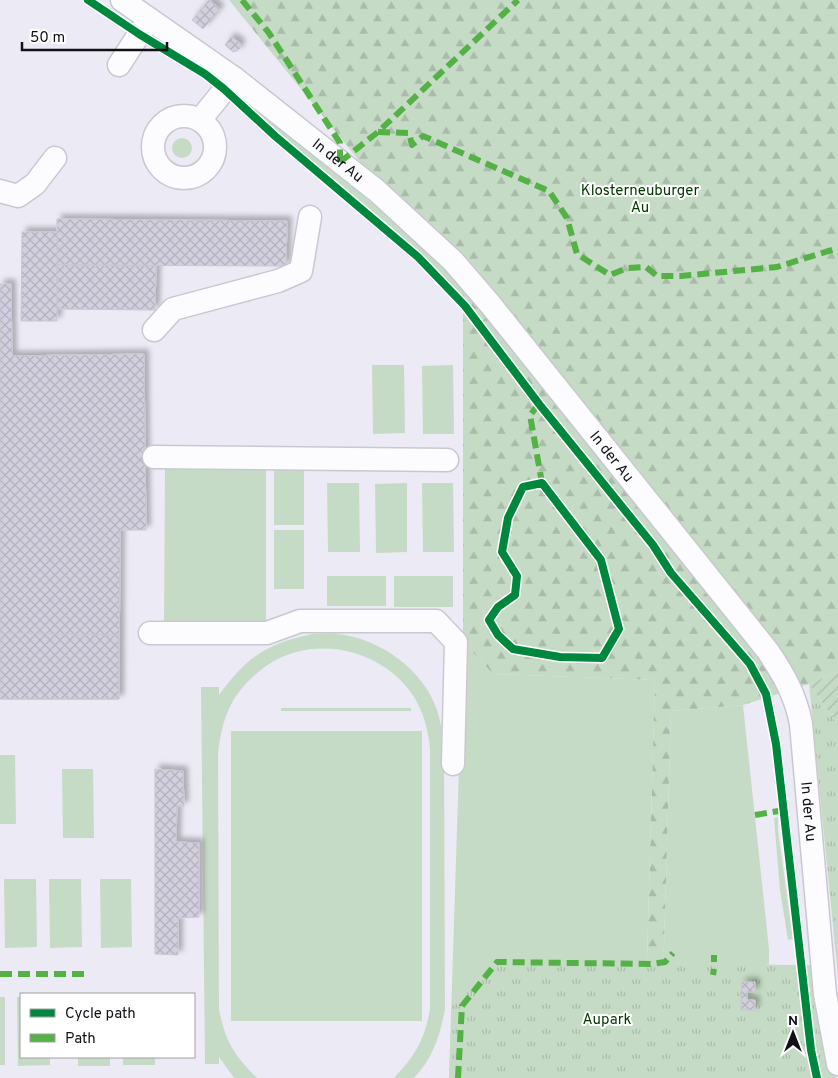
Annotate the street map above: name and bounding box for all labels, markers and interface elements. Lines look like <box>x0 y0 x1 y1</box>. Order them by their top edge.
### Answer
scale bar <box>22 20 168 52</box>
text: 50 m <box>30 29 65 48</box>
street label: In der Au <box>308 135 367 187</box>
park label: Klosterneuburger Au <box>581 182 699 218</box>
street label: In der Au <box>585 428 637 487</box>
street label: In der Au <box>795 781 819 843</box>
legend <box>20 993 195 1058</box>
text: Cycle path <box>65 1005 136 1024</box>
north arrow <box>768 1008 818 1058</box>
park label: Aupark <box>582 1011 632 1030</box>
text: N <box>788 1013 798 1030</box>
text: Path <box>65 1030 96 1049</box>

